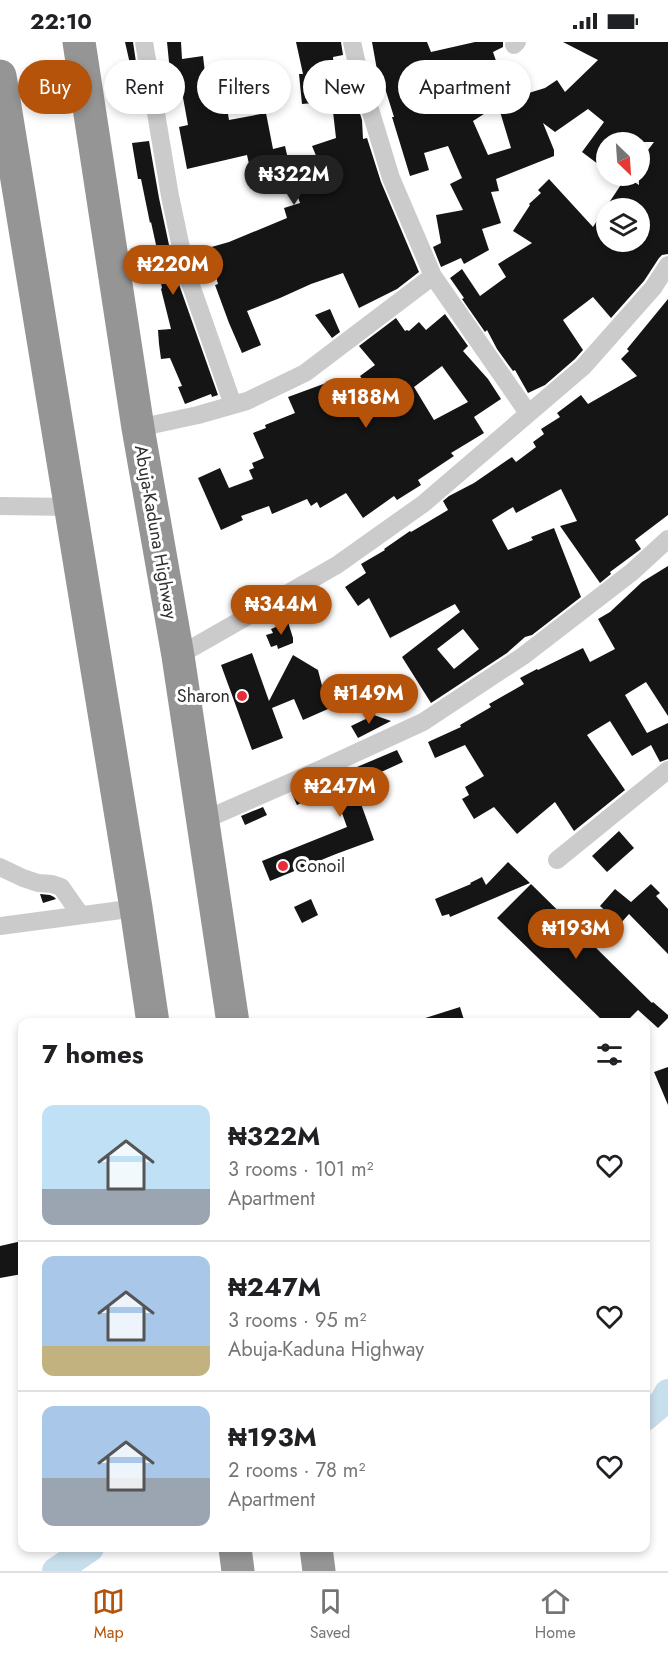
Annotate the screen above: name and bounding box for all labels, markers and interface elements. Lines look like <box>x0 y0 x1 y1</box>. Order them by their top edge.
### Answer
text: 22:10 <box>30 5 92 37</box>
chip: Buy <box>18 60 92 114</box>
chip: Rent <box>104 60 185 114</box>
chip: Filters <box>197 60 291 114</box>
chip: New <box>303 60 386 114</box>
chip: Apartment <box>398 60 531 114</box>
north arrow <box>596 132 650 186</box>
map controls <box>596 132 650 252</box>
pin: ₦322M <box>252 155 336 206</box>
text: ₦322M <box>259 160 329 189</box>
button: layers <box>596 198 650 252</box>
pin: ₦220M <box>131 245 215 296</box>
text: ₦220M <box>137 250 209 279</box>
pin: ₦188M <box>324 378 408 429</box>
text: ₦188M <box>332 383 400 412</box>
street label: Abuja-Kaduna Highway <box>128 443 184 621</box>
pin: ₦344M <box>239 585 323 636</box>
text: ₦344M <box>245 590 317 619</box>
pin: ₦149M <box>327 674 411 725</box>
text: ₦149M <box>334 679 404 708</box>
place label: Sharon <box>177 683 230 709</box>
marker: Sharon <box>235 689 249 703</box>
pin: ₦247M <box>298 767 382 818</box>
text: ₦247M <box>304 772 376 801</box>
place label: Conoil <box>295 853 345 879</box>
marker: Conoil <box>276 859 290 873</box>
pin: ₦193M <box>534 909 618 960</box>
text: ₦193M <box>542 914 610 943</box>
text: 7 homes <box>42 1035 144 1073</box>
icon: filters <box>593 1038 626 1071</box>
text: ₦322M <box>228 1117 320 1155</box>
icon: home <box>90 1129 162 1201</box>
icon: heart <box>593 1149 626 1182</box>
text: 3 rooms · 101 m² <box>228 1155 374 1184</box>
text: Apartment <box>228 1184 315 1213</box>
text: ₦247M <box>228 1268 321 1306</box>
icon: home <box>90 1280 162 1352</box>
icon: heart <box>593 1300 626 1333</box>
text: 3 rooms · 95 m² <box>228 1306 366 1335</box>
text: Abuja-Kaduna Highway <box>228 1335 424 1364</box>
text: ₦193M <box>228 1418 317 1456</box>
icon: home <box>90 1430 162 1502</box>
icon: heart <box>593 1450 626 1483</box>
text: 2 rooms · 78 m² <box>228 1456 365 1485</box>
text: Apartment <box>228 1485 315 1514</box>
tab: Map <box>92 1585 125 1644</box>
tab: Saved <box>310 1585 350 1644</box>
tab: Home <box>535 1585 576 1644</box>

